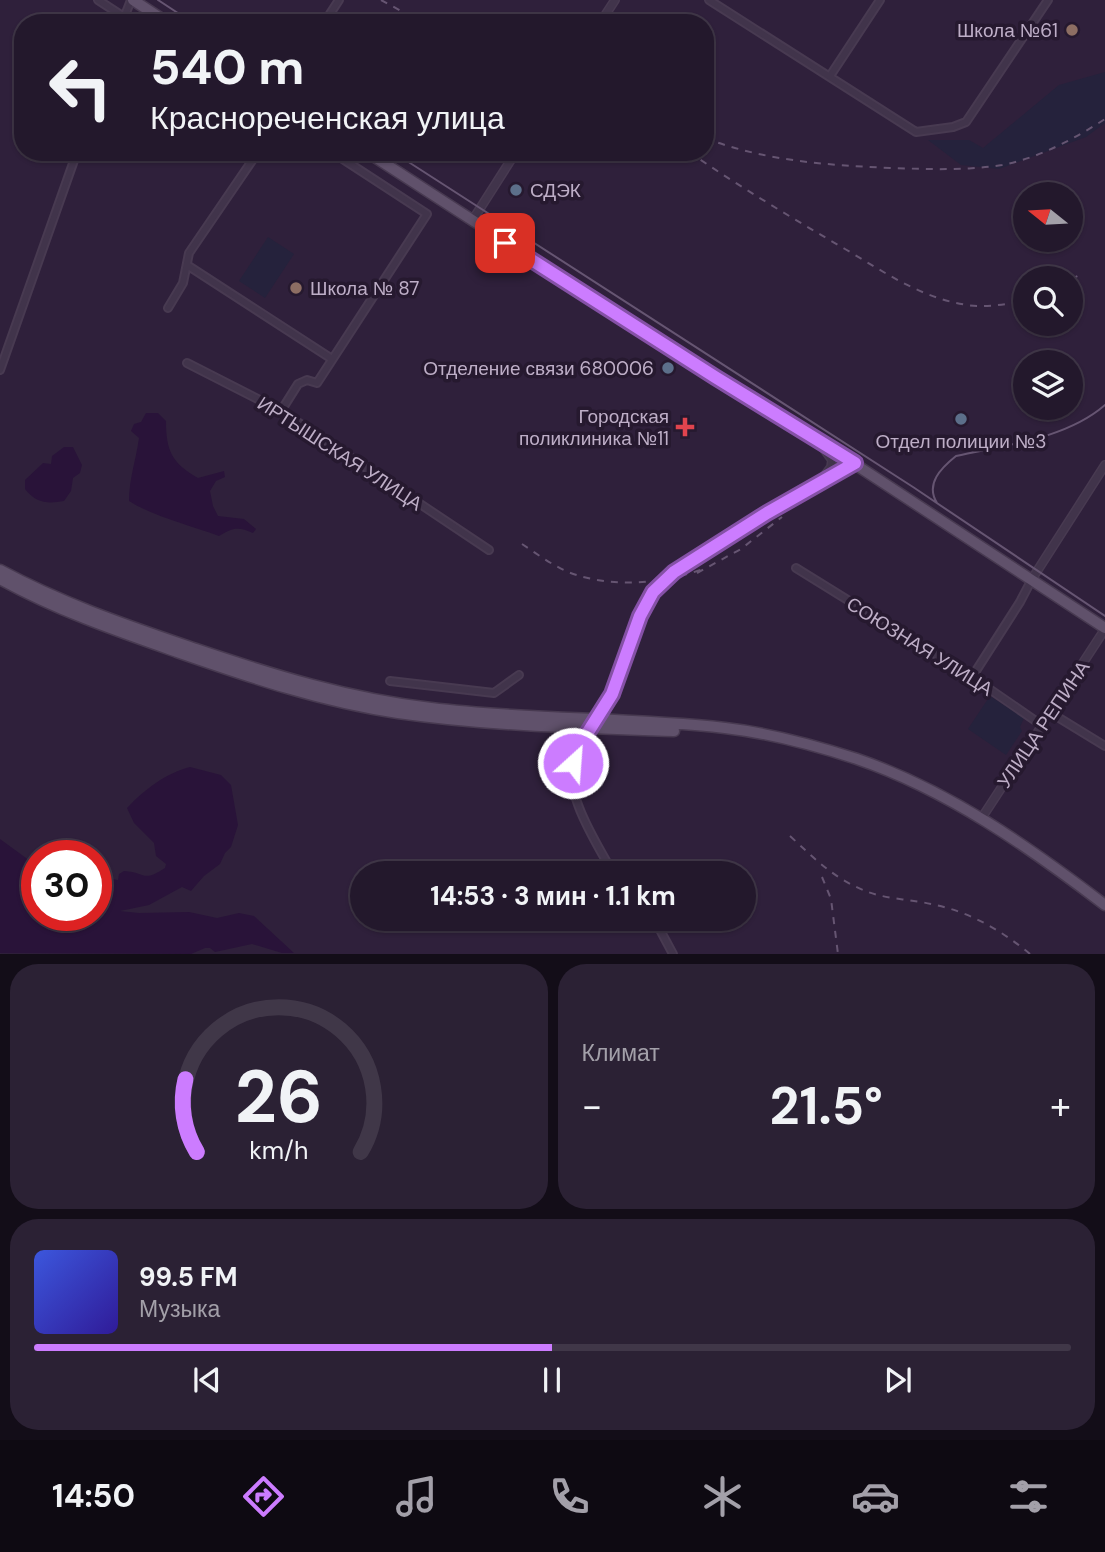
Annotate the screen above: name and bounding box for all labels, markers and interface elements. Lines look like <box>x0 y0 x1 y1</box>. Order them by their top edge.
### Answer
place label: Школа №61 <box>957 18 1058 43</box>
marker: Школа №61 <box>1064 22 1080 38</box>
text: 540 m <box>150 35 304 99</box>
icon: left <box>35 42 126 133</box>
text: Краснореченская улица <box>150 97 505 139</box>
place label: СДЭК <box>530 178 581 203</box>
marker: СДЭК <box>508 182 524 198</box>
north arrow <box>1013 182 1083 252</box>
map controls <box>1013 182 1083 420</box>
pin <box>475 213 535 273</box>
icon: arrive <box>486 224 524 262</box>
button: search <box>1013 266 1083 336</box>
place label: Школа № 87 <box>310 276 419 301</box>
marker: Школа № 87 <box>288 280 304 296</box>
button: layers <box>1013 350 1083 420</box>
place label: Отделение связи 680006 <box>423 356 654 381</box>
marker: Отделение связи 680006 <box>660 360 676 376</box>
street label: ИРТЫШСКАЯ УЛИЦА <box>252 391 427 516</box>
place label: Городская поликлиника №11 <box>519 404 669 451</box>
marker: Отдел полиции №3 <box>953 411 969 427</box>
marker: Городская поликлиника №11 <box>675 417 695 437</box>
place label: Отдел полиции №3 <box>876 429 1046 454</box>
street label: СОЮЗНАЯ УЛИЦА <box>842 591 998 702</box>
street label: УЛИЦА РЕПИНА <box>992 656 1095 793</box>
position arrow <box>536 726 610 800</box>
speed limit sign: 30 <box>21 840 112 931</box>
text: 14:53 · 3 мин · 1.1 km <box>430 879 676 913</box>
text: Климат <box>582 1038 660 1068</box>
text: 26 <box>235 1051 323 1146</box>
text: 21.5° <box>770 1072 883 1140</box>
text: − <box>582 1081 602 1131</box>
text: + <box>1050 1081 1071 1131</box>
text: km/h <box>249 1134 308 1167</box>
text: 99.5 FM <box>139 1260 238 1294</box>
text: Музыка <box>139 1294 220 1324</box>
icon: previous <box>188 1361 226 1399</box>
icon: pause <box>533 1361 571 1399</box>
icon: next <box>879 1361 917 1399</box>
icon: directions <box>239 1472 288 1521</box>
icon: music <box>392 1472 441 1521</box>
icon: phone <box>545 1472 594 1521</box>
icon: climate <box>698 1472 747 1521</box>
icon: car <box>851 1472 900 1521</box>
icon: filters <box>1004 1472 1053 1521</box>
text: 14:50 <box>52 1475 135 1517</box>

